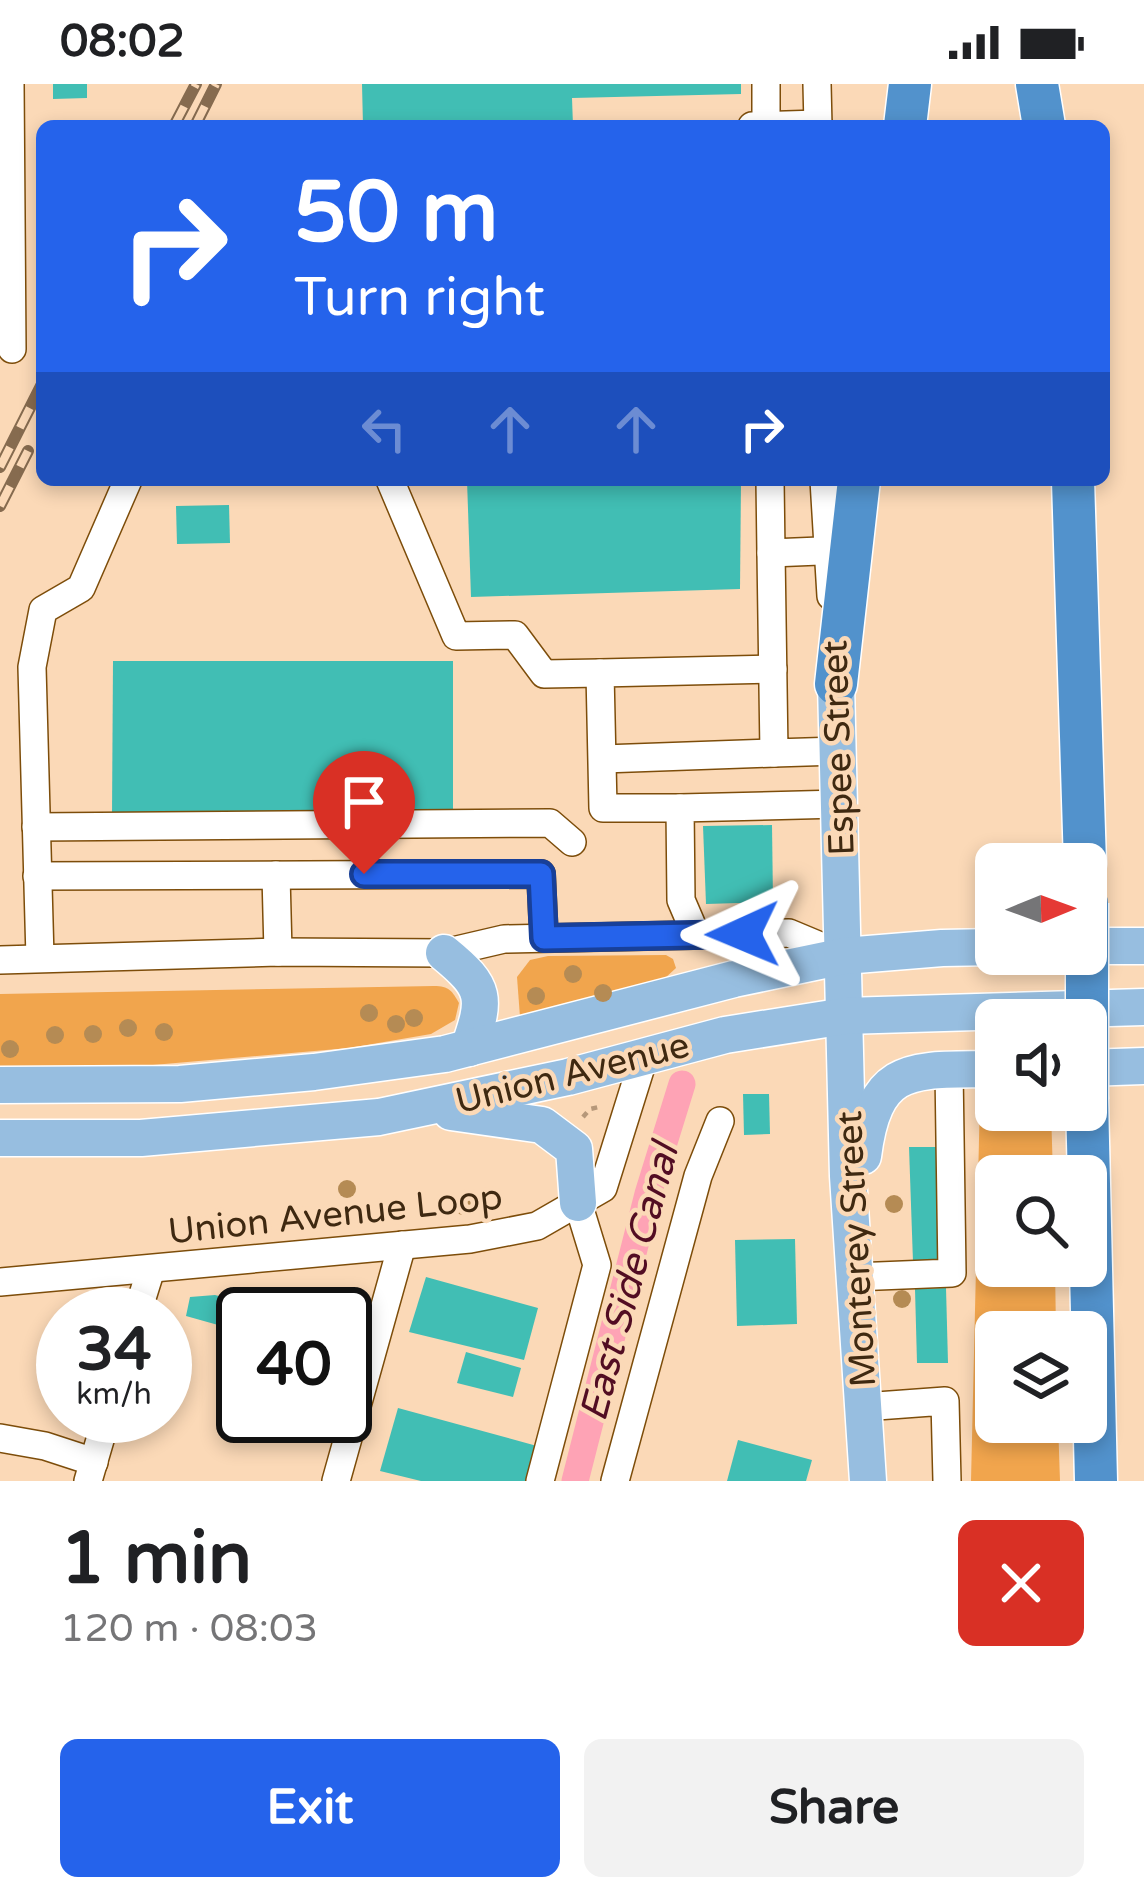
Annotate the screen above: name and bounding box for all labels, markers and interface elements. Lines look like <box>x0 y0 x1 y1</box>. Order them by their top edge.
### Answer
text: 08:02 <box>60 15 185 69</box>
text: 50 m <box>294 163 498 264</box>
icon: right <box>96 168 252 324</box>
text: Turn right <box>294 265 545 330</box>
icon: left <box>351 396 417 462</box>
icon: ahead <box>477 396 543 462</box>
icon: ahead <box>603 396 669 462</box>
icon: right <box>729 396 795 462</box>
street label: Espee Street <box>813 639 864 857</box>
pin <box>313 751 415 874</box>
icon: arrive <box>331 769 397 835</box>
north arrow <box>975 843 1107 975</box>
map controls <box>975 843 1107 1443</box>
position arrow <box>680 871 806 997</box>
button: sound <box>975 999 1107 1131</box>
street label: Union Avenue <box>451 1024 694 1123</box>
street label: Monterey Street <box>828 1110 885 1388</box>
water label: East Side Canal <box>570 1135 690 1426</box>
button: search <box>975 1155 1107 1287</box>
street label: Union Avenue Loop <box>166 1176 505 1253</box>
speed limit sign: 40 <box>216 1287 372 1443</box>
button: layers <box>975 1311 1107 1443</box>
text: 34 <box>76 1314 152 1386</box>
text: km/h <box>76 1376 152 1413</box>
text: 1 min <box>60 1516 252 1603</box>
button: close <box>958 1520 1084 1646</box>
text: 120 m · 08:03 <box>60 1605 318 1652</box>
button: Exit <box>60 1739 560 1877</box>
button: Share <box>584 1739 1084 1877</box>

